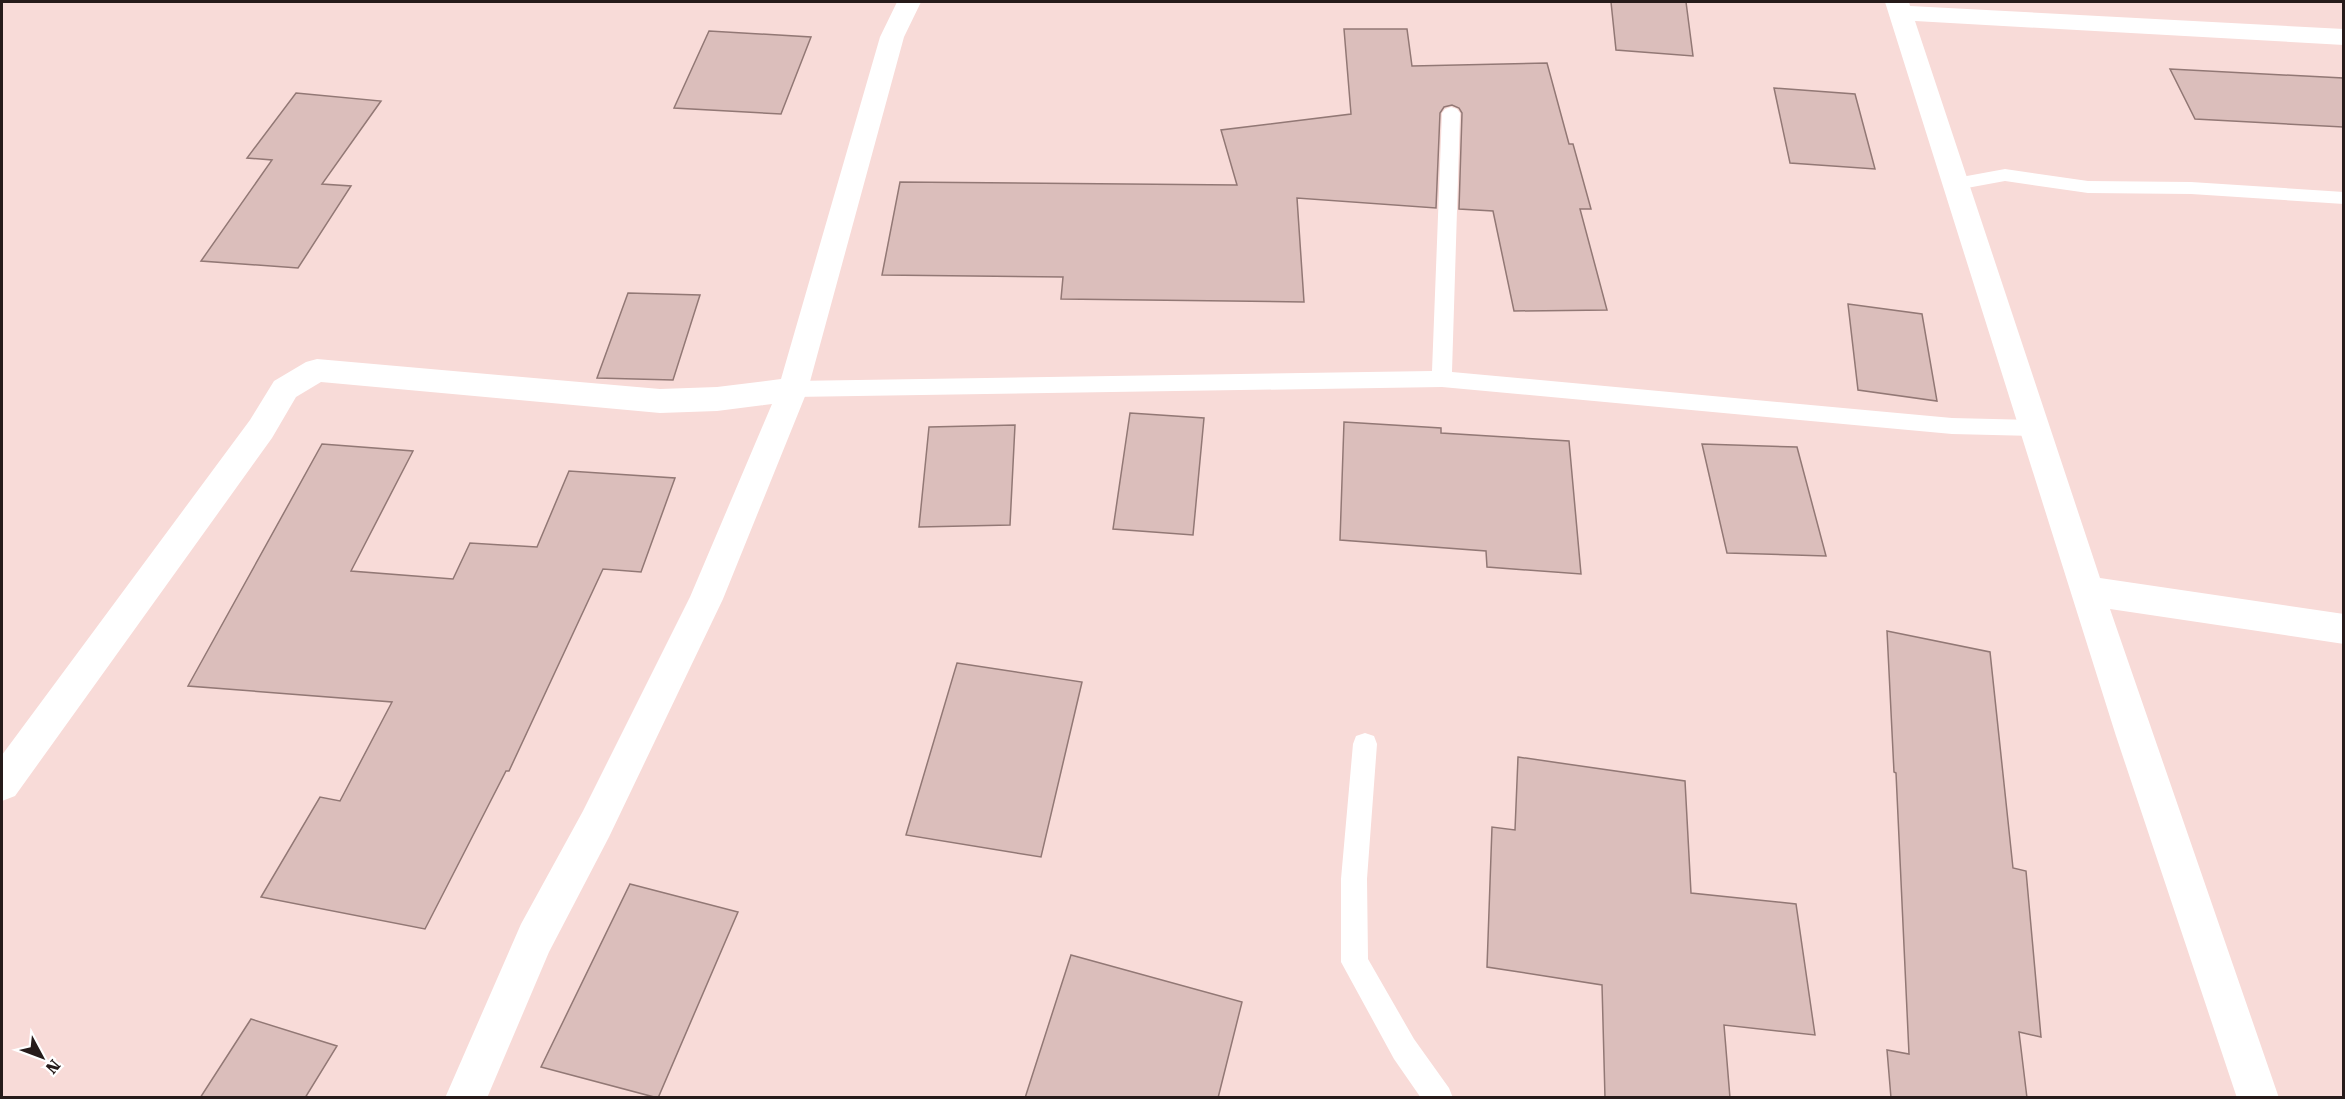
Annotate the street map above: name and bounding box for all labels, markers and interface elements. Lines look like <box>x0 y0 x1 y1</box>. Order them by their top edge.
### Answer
north arrow <box>12 1027 72 1087</box>
text: N <box>42 1056 64 1077</box>

